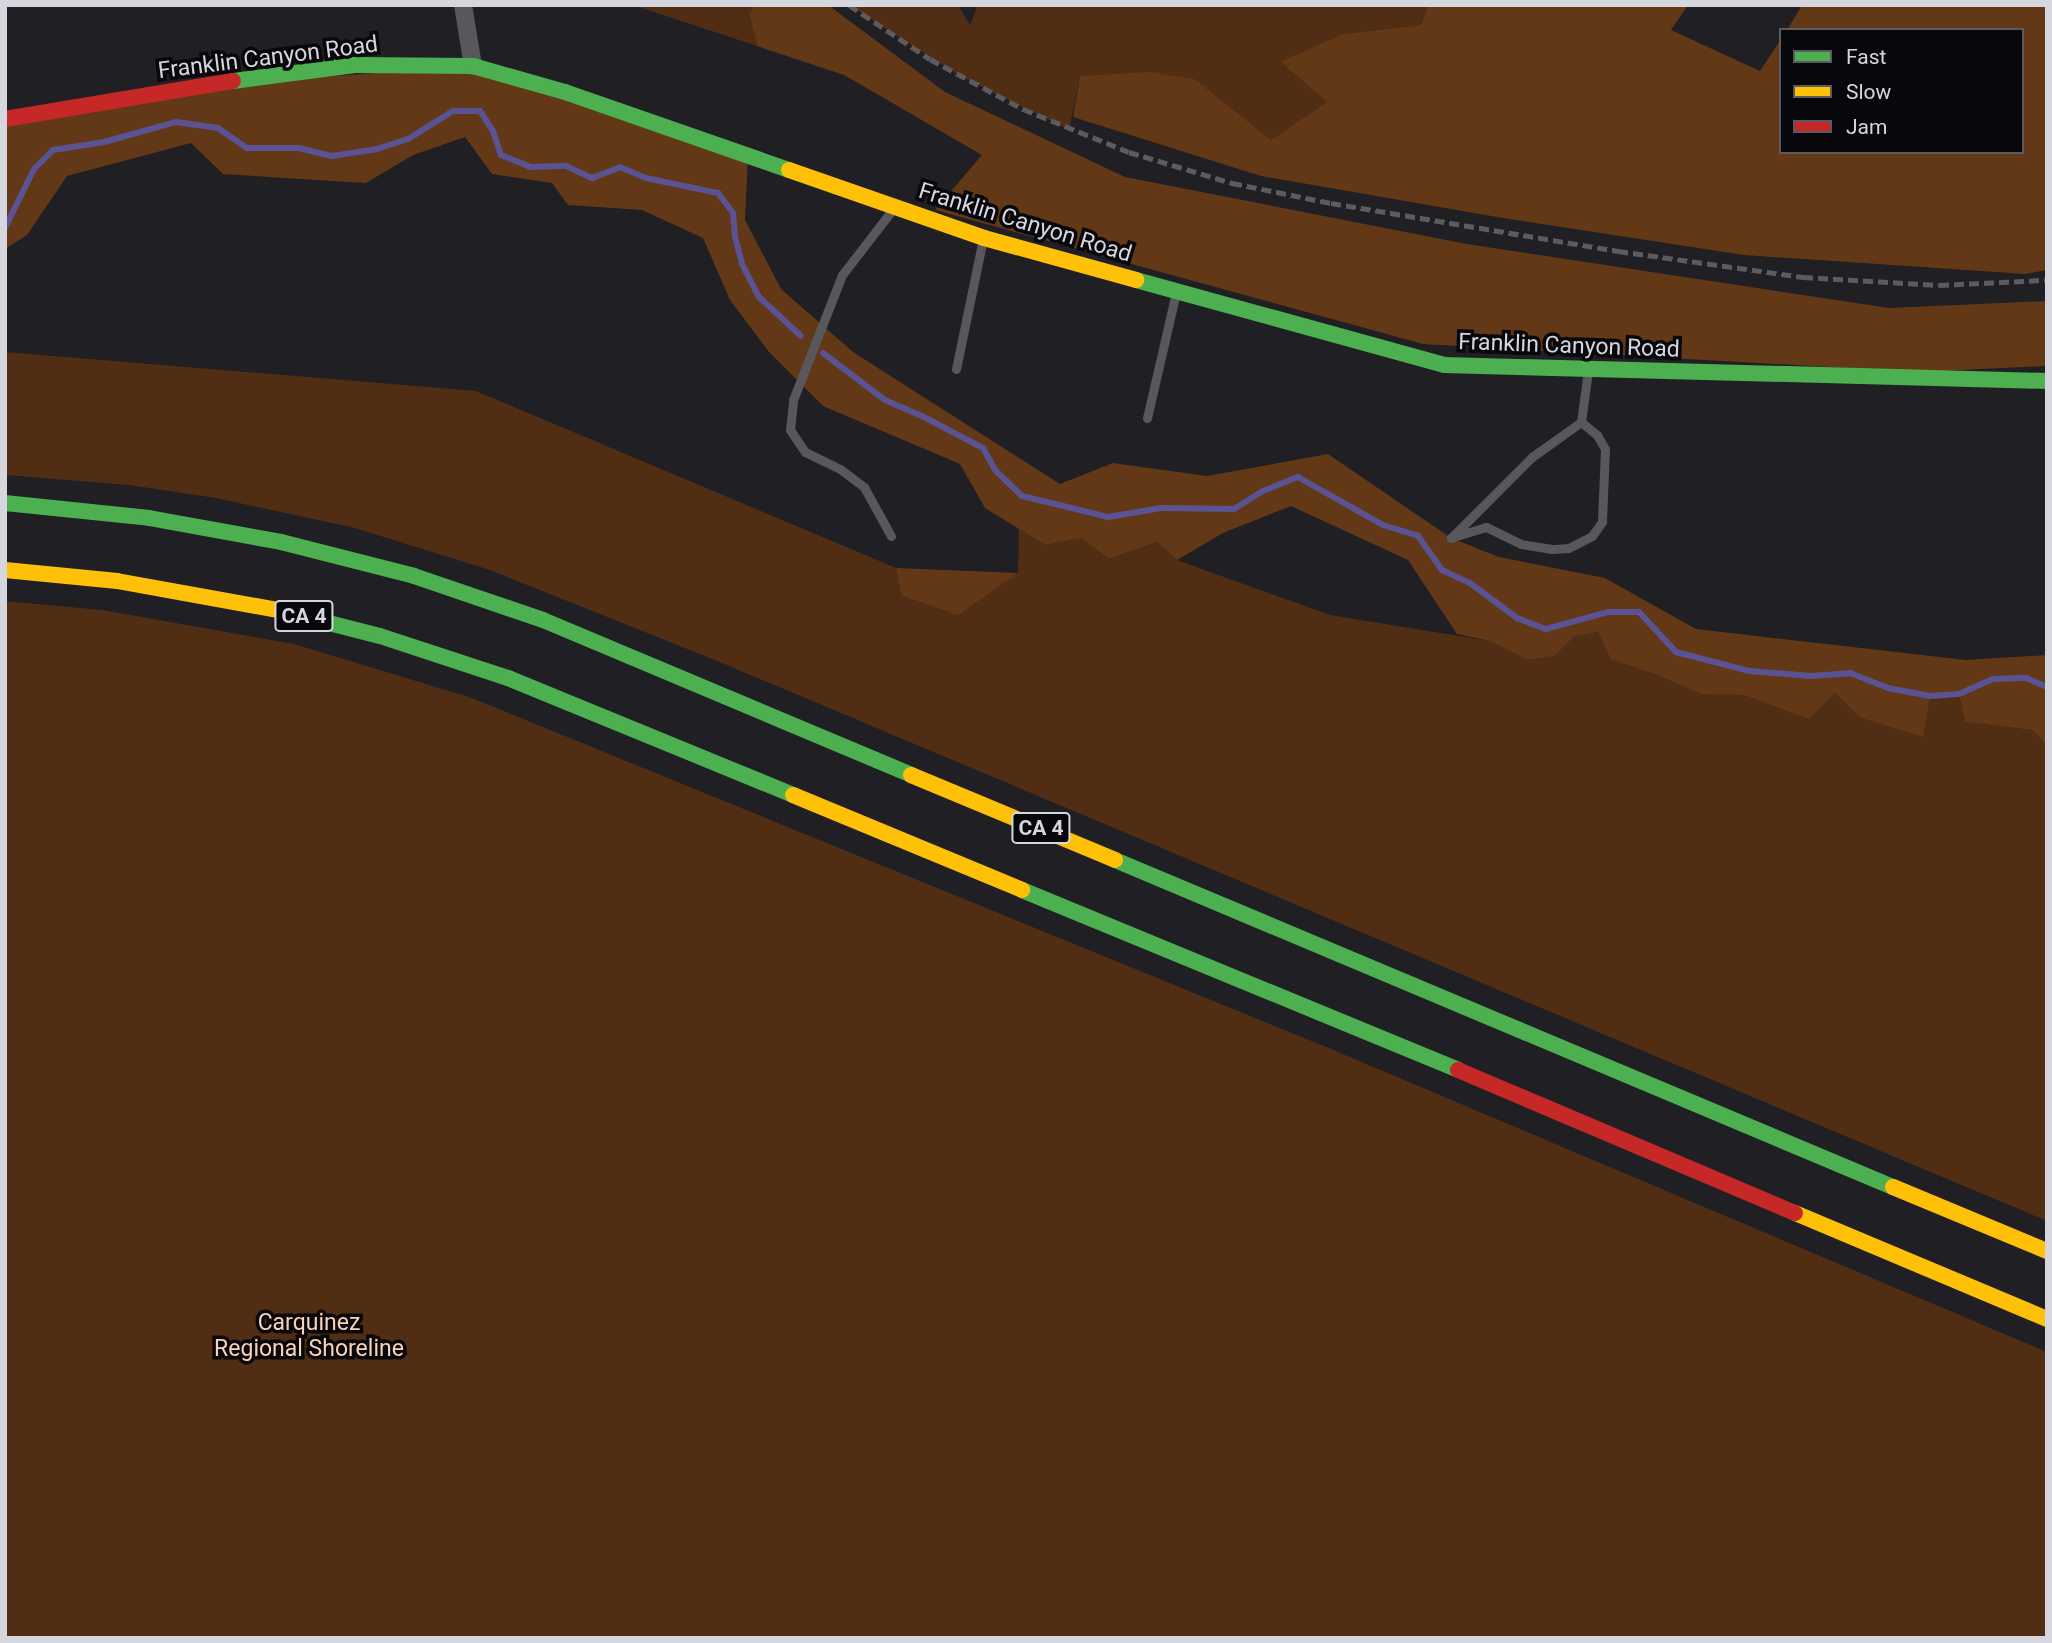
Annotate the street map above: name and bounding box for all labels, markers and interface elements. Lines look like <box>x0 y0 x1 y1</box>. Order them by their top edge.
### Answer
legend <box>1779 28 2024 154</box>
street label: Franklin Canyon Road <box>156 31 380 85</box>
text: Fast <box>1846 45 1886 69</box>
text: Slow <box>1846 80 1891 104</box>
text: Jam <box>1846 115 1887 139</box>
street label: Franklin Canyon Road <box>915 177 1135 269</box>
street label: Franklin Canyon Road <box>1458 328 1680 364</box>
road number: CA 4 <box>274 598 334 634</box>
road number: CA 4 <box>1011 810 1071 846</box>
park label: Carquinez Regional Shoreline <box>214 1309 404 1363</box>

